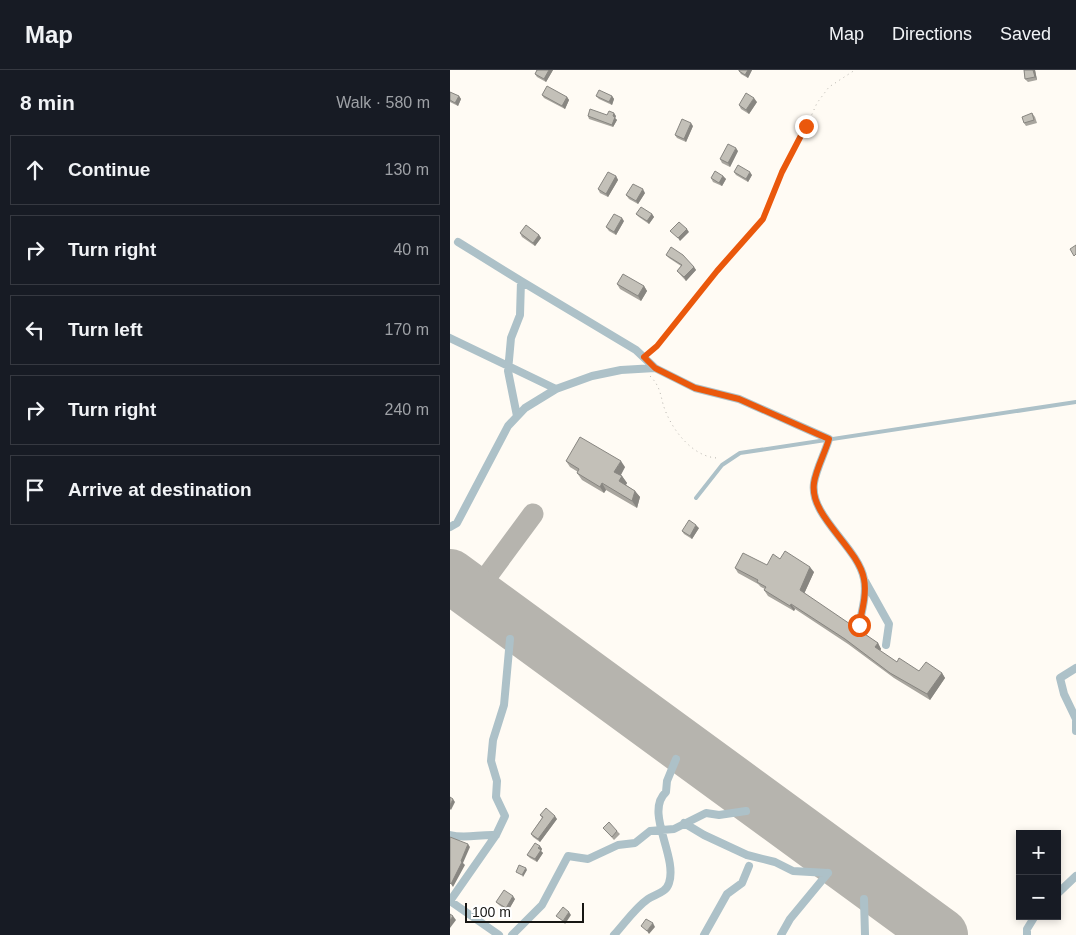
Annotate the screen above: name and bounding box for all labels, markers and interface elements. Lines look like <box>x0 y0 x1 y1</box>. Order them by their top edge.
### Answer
text: Map <box>25 21 73 48</box>
text: Map <box>829 24 864 44</box>
text: Directions <box>892 24 972 44</box>
text: Saved <box>1000 24 1051 44</box>
text: 8 min <box>20 91 75 114</box>
text: Walk · 580 m <box>336 94 430 111</box>
route end <box>795 115 818 138</box>
icon: ahead <box>21 156 49 184</box>
text: Continue <box>68 159 150 180</box>
text: 130 m <box>385 161 429 178</box>
icon: right <box>21 236 49 264</box>
text: Turn right <box>68 239 156 260</box>
text: 40 m <box>393 241 429 258</box>
icon: left <box>21 316 49 344</box>
text: Turn left <box>68 319 143 340</box>
text: 170 m <box>385 321 429 338</box>
icon: right <box>21 396 49 424</box>
text: Turn right <box>68 399 156 420</box>
text: 240 m <box>385 401 429 418</box>
icon: arrive <box>21 476 49 504</box>
text: Arrive at destination <box>68 479 252 500</box>
route start <box>848 614 871 637</box>
map controls <box>1016 830 1061 920</box>
button: + <box>1016 830 1061 875</box>
button: − <box>1016 875 1061 920</box>
scale bar <box>465 900 584 923</box>
text: 100 m <box>472 904 511 920</box>

